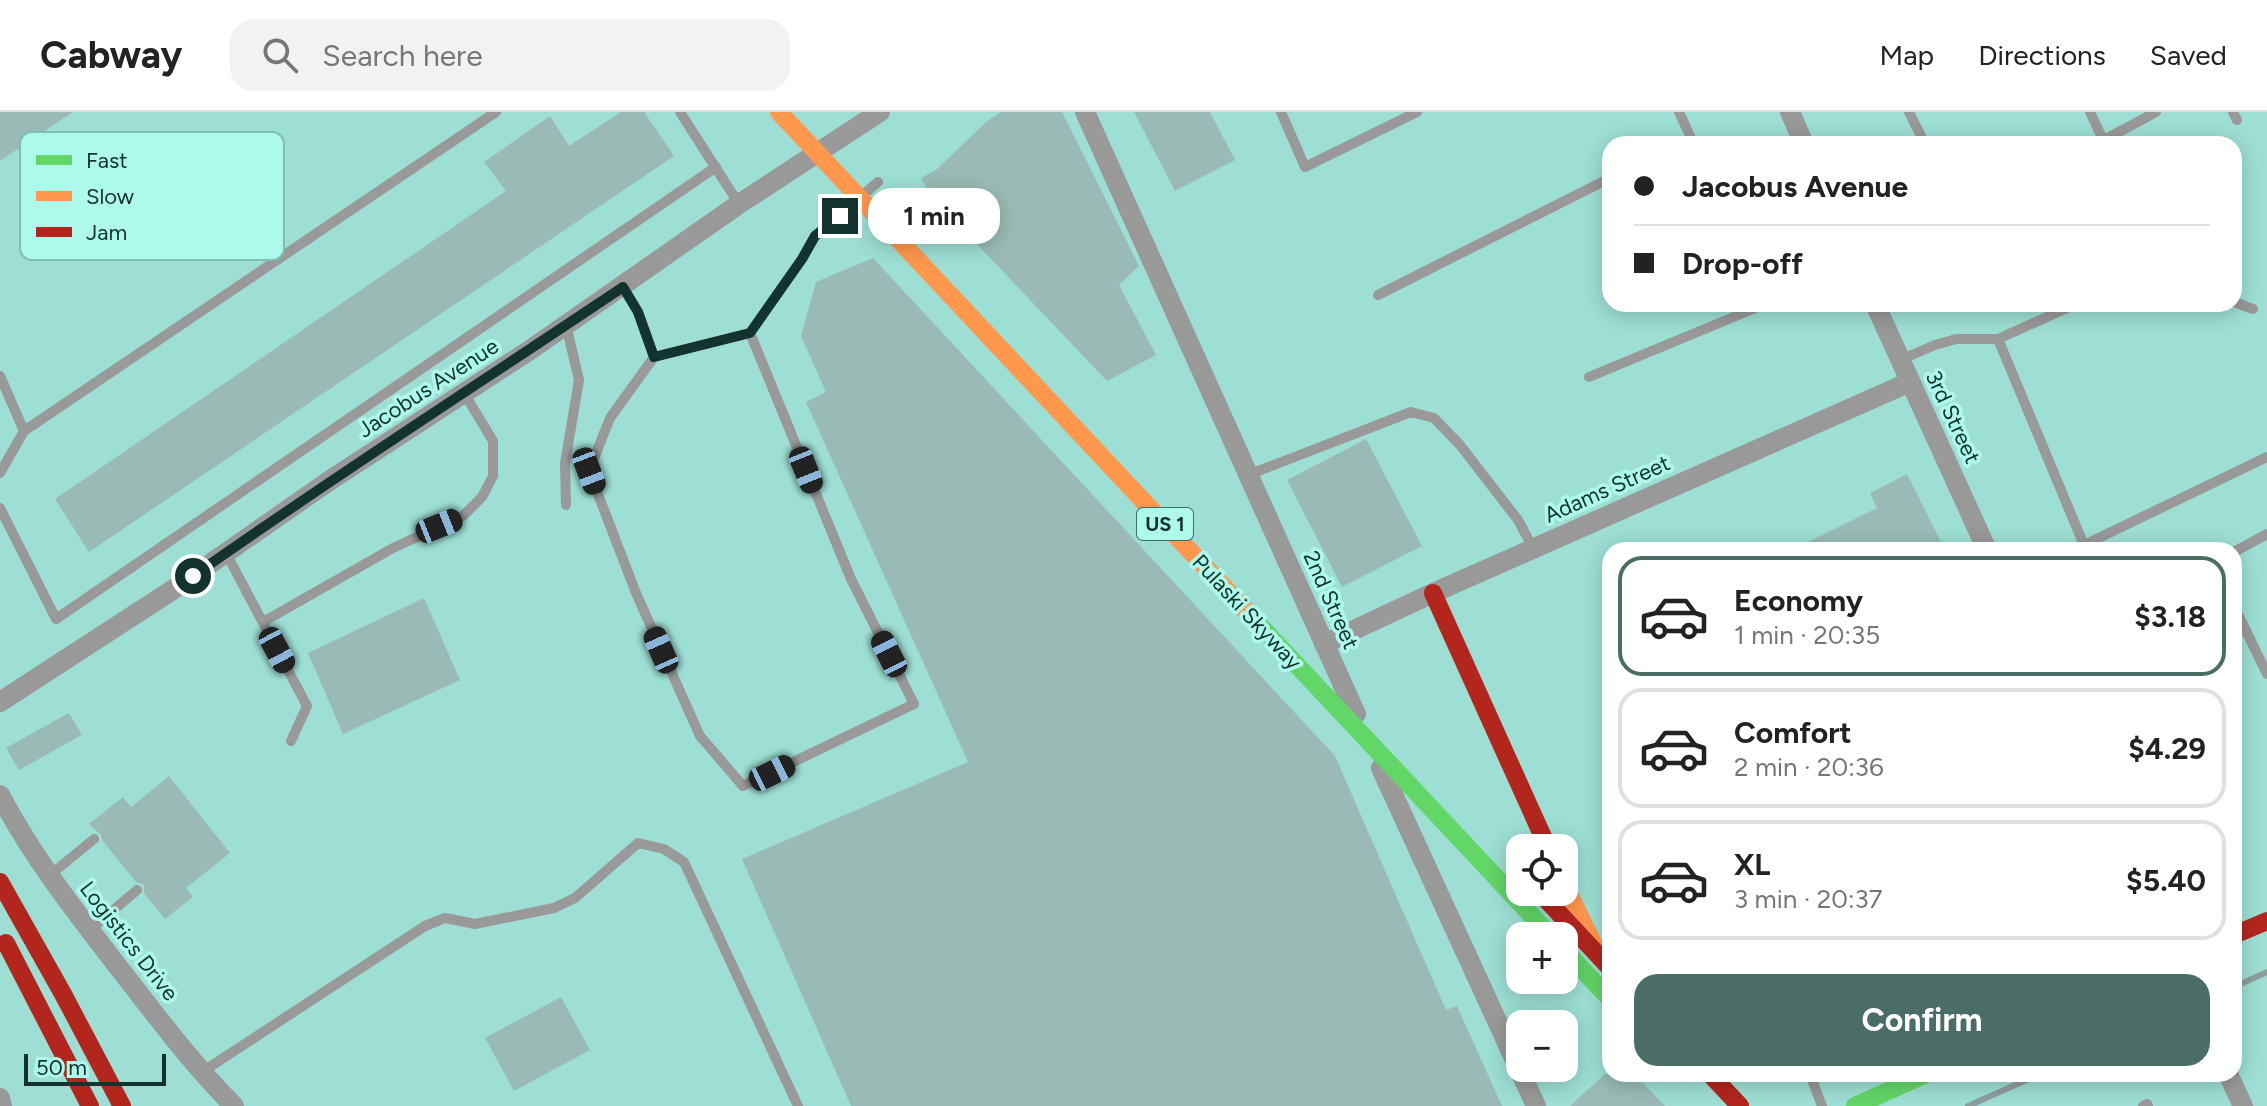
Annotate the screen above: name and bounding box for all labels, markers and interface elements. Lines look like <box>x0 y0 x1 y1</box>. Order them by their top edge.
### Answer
search box <box>230 19 790 91</box>
text: Cabway <box>40 32 182 78</box>
icon: search <box>258 33 302 77</box>
text: Search here <box>322 37 483 74</box>
text: Map <box>1880 38 1934 72</box>
text: Directions <box>1978 38 2106 72</box>
text: Saved <box>2150 38 2227 72</box>
legend <box>20 132 284 260</box>
text: Fast <box>86 147 128 174</box>
text: Jacobus Avenue <box>1682 168 1908 205</box>
text: Slow <box>86 183 135 210</box>
callout: 1 min <box>868 188 1000 244</box>
route end <box>822 198 858 234</box>
text: 1 min <box>903 200 965 232</box>
text: Jam <box>86 219 127 246</box>
text: Drop-off <box>1682 245 1803 282</box>
street label: Jacobus Avenue <box>353 332 503 444</box>
street label: 3rd Street <box>1920 366 1986 468</box>
car <box>786 443 826 497</box>
car <box>569 444 609 498</box>
street label: Adams Street <box>1540 449 1674 529</box>
car <box>412 506 466 546</box>
road number: US 1 <box>1137 508 1193 540</box>
street label: 2nd Street <box>1297 547 1365 653</box>
street label: Pulaski Skyway <box>1187 549 1308 676</box>
route start <box>175 558 211 594</box>
icon: car <box>1638 580 1710 652</box>
text: Economy <box>1734 582 1863 619</box>
text: $3.18 <box>2134 598 2206 635</box>
text: 1 min · 20:35 <box>1734 619 1880 651</box>
car <box>255 623 299 677</box>
car <box>640 623 682 677</box>
car <box>867 627 911 681</box>
icon: car <box>1638 712 1710 784</box>
text: Comfort <box>1734 714 1852 751</box>
text: $4.29 <box>2128 730 2206 767</box>
text: 2 min · 20:36 <box>1734 751 1884 783</box>
car <box>745 752 799 794</box>
map controls <box>1506 834 1578 1082</box>
button: locate <box>1506 834 1578 906</box>
icon: car <box>1638 844 1710 916</box>
text: XL <box>1734 846 1770 883</box>
text: $5.40 <box>2126 862 2206 899</box>
street label: Logistics Drive <box>74 876 184 1006</box>
text: 3 min · 20:37 <box>1734 883 1883 915</box>
button: + <box>1506 922 1578 994</box>
button: Confirm <box>1634 974 2210 1066</box>
button: − <box>1506 1010 1578 1082</box>
scale bar <box>24 1050 166 1086</box>
text: 50 m <box>36 1054 87 1081</box>

